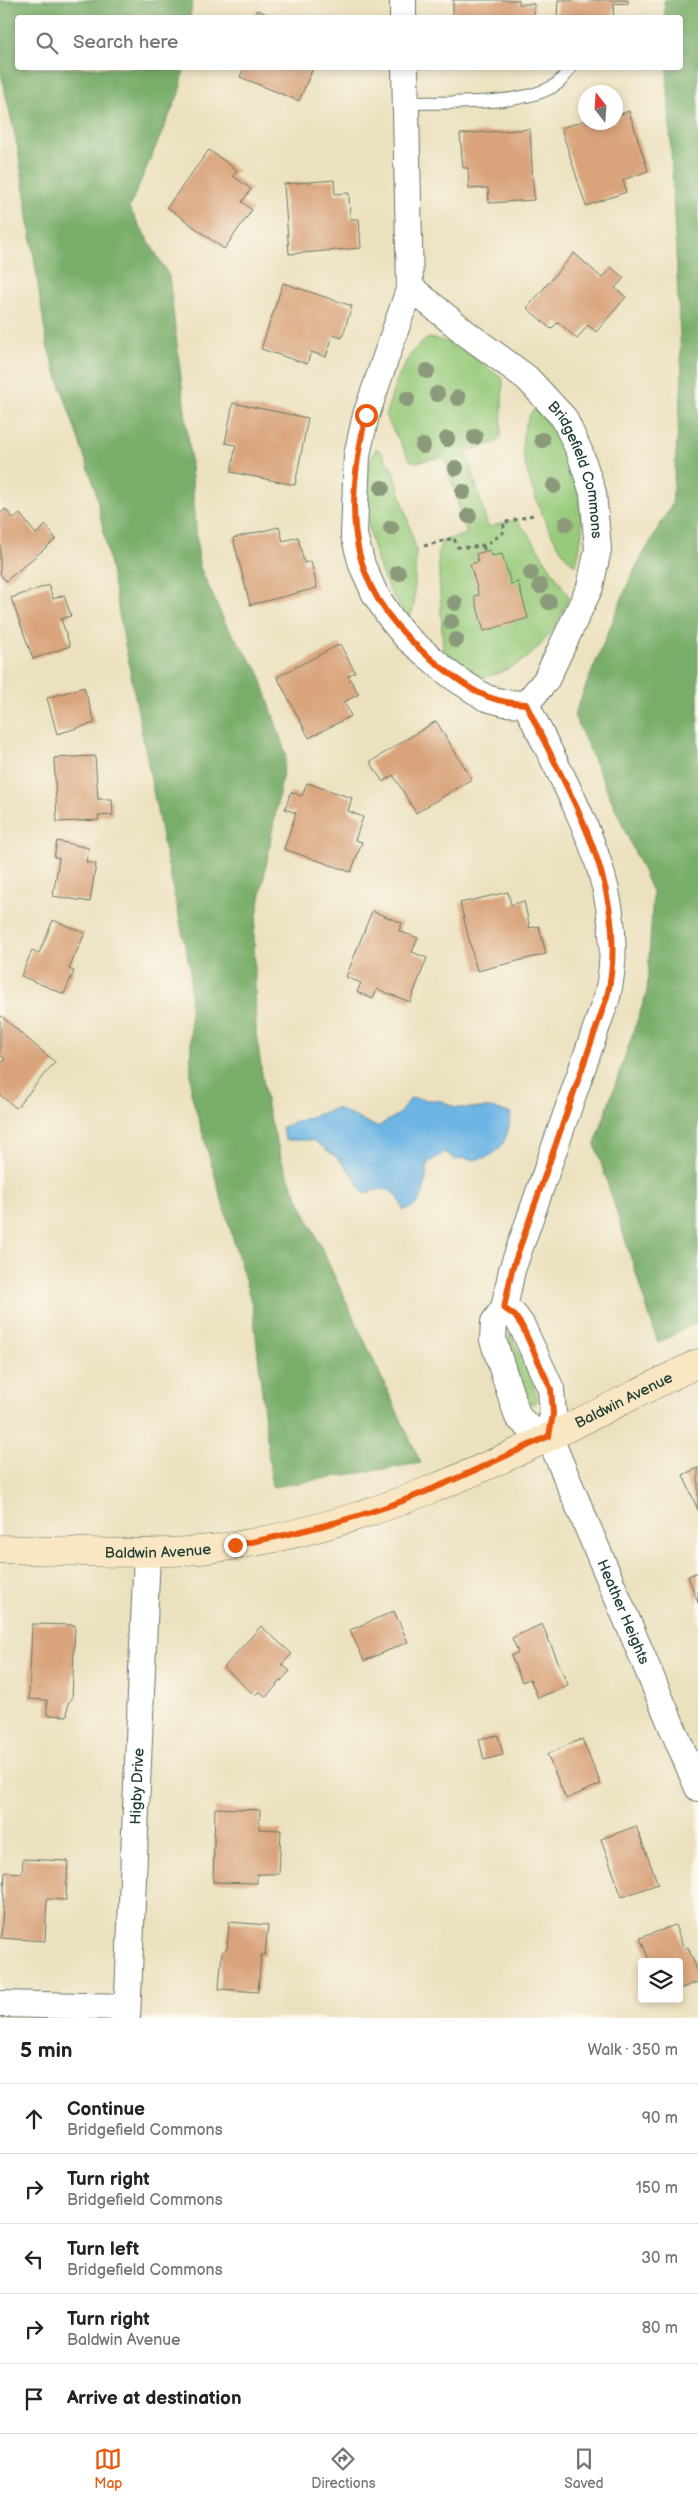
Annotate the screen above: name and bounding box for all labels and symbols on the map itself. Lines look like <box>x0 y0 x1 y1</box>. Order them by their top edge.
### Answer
north arrow <box>578 85 623 130</box>
street label: Bridgefield Commons <box>543 397 606 540</box>
route start <box>355 404 378 427</box>
street label: Baldwin Avenue <box>572 1368 676 1433</box>
route end <box>224 1534 247 1557</box>
street label: Baldwin Avenue <box>105 1540 212 1563</box>
street label: Heather Heights <box>592 1557 654 1668</box>
street label: Higby Drive <box>126 1747 149 1825</box>

